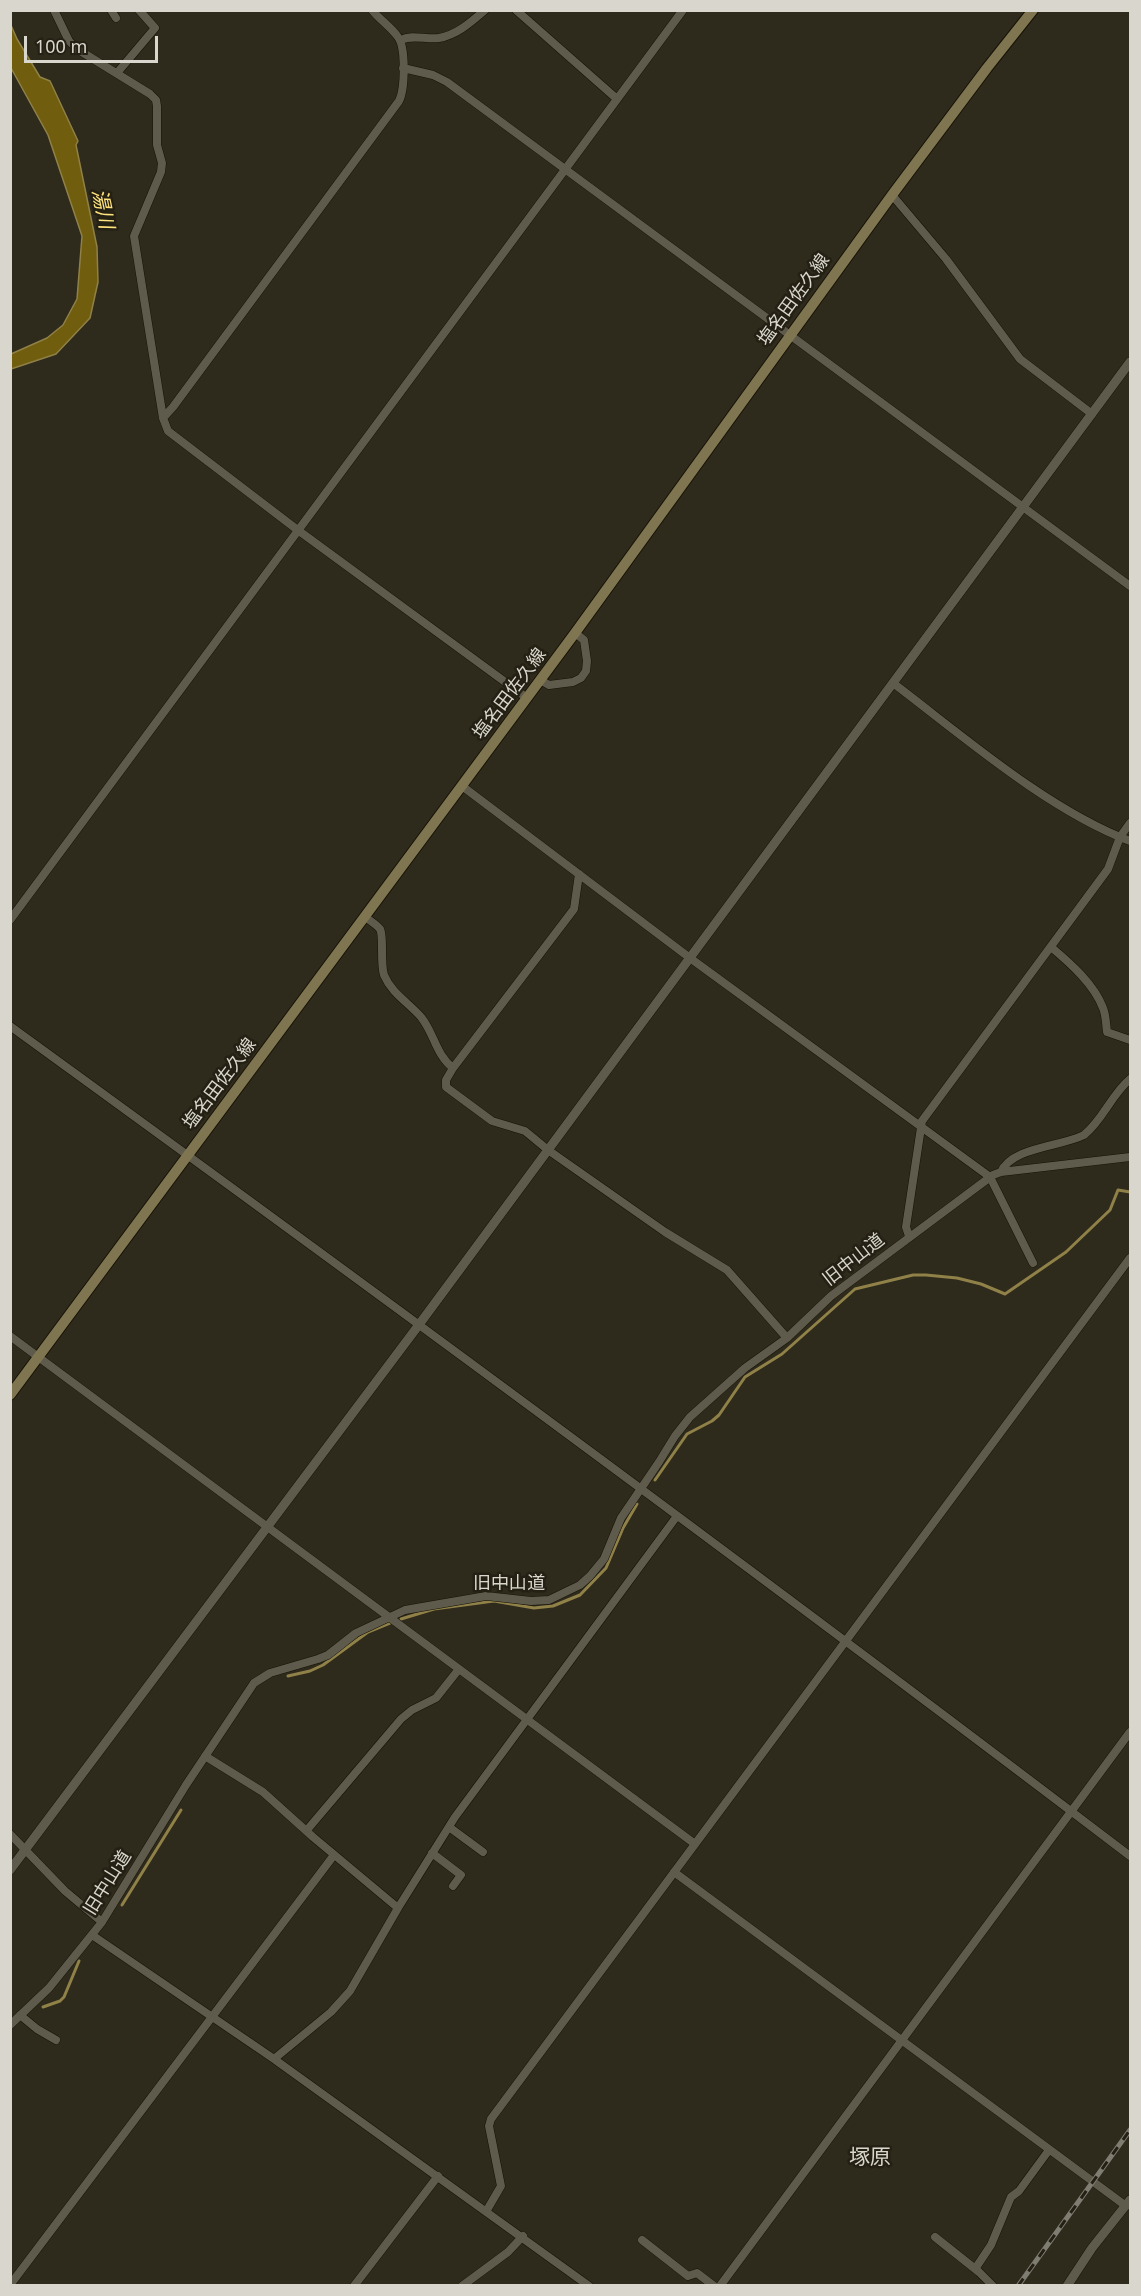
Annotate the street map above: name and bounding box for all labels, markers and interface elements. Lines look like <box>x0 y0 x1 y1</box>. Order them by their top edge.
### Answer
scale bar <box>27 24 160 62</box>
text: 100 m <box>35 34 87 58</box>
water label: 湯川 <box>86 187 118 231</box>
street label: 塩名田佐久線 <box>754 250 834 350</box>
street label: 塩名田佐久線 <box>469 644 551 744</box>
street label: 塩名田佐久線 <box>179 1034 261 1134</box>
street label: 旧中山道 <box>819 1229 889 1291</box>
street label: 旧中山道 <box>473 1573 545 1595</box>
street label: 旧中山道 <box>80 1847 136 1919</box>
district label: 塚原 <box>849 2145 891 2171</box>

